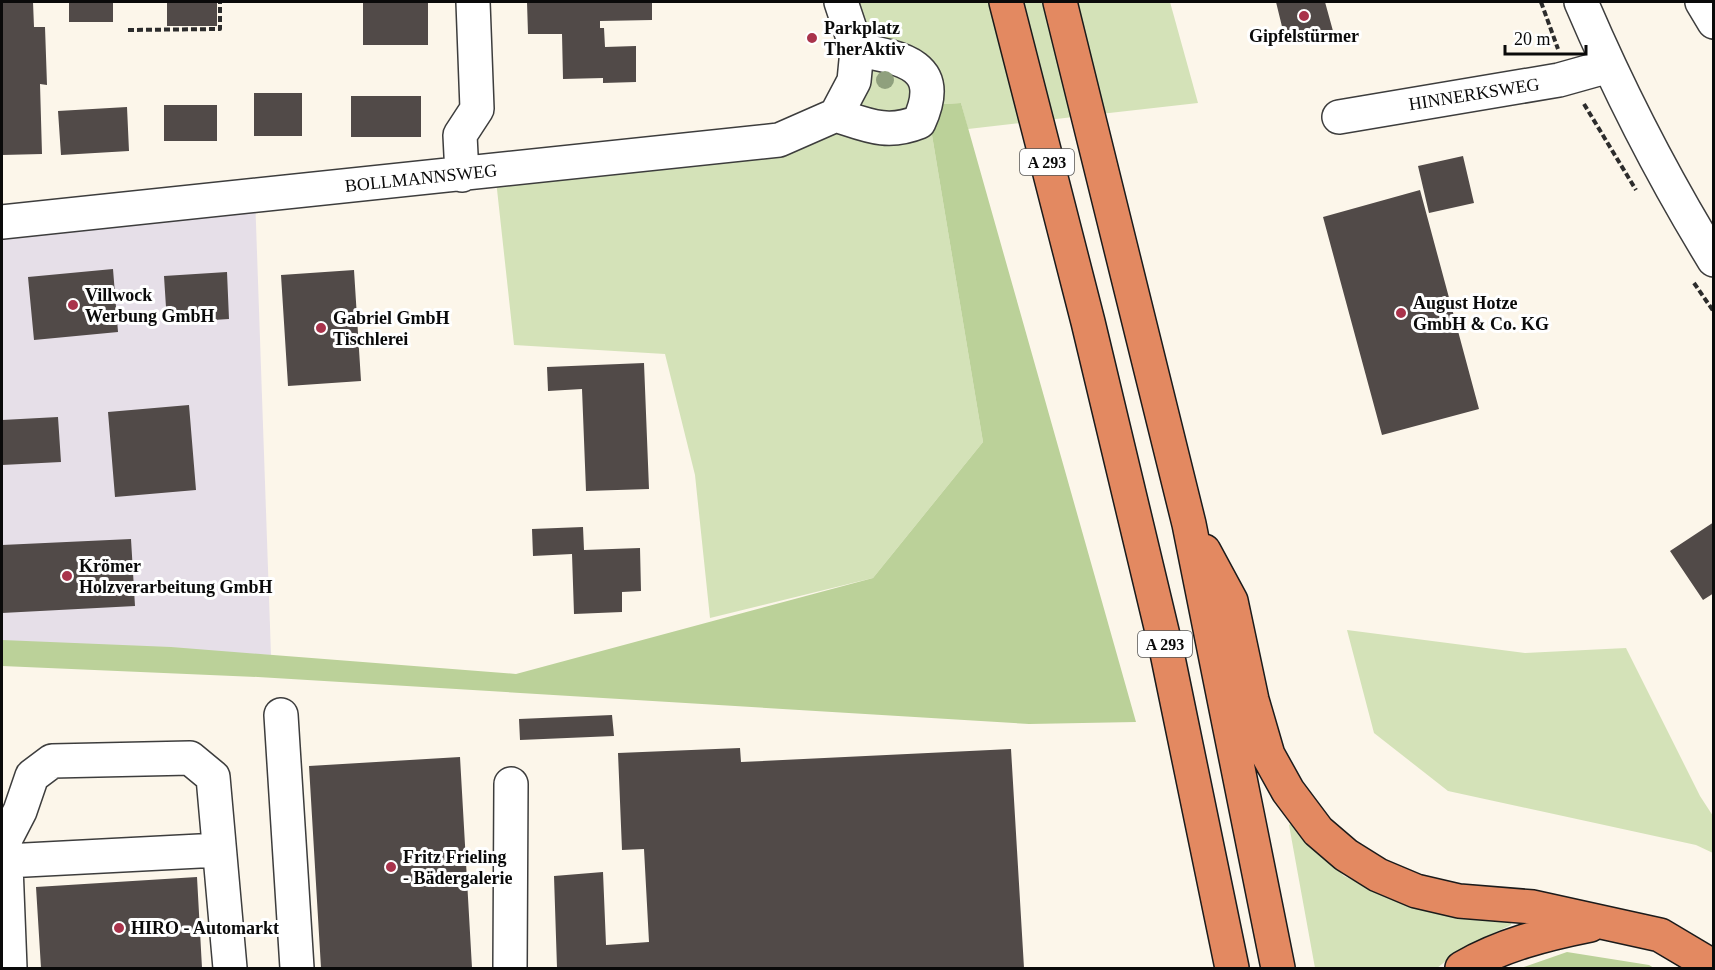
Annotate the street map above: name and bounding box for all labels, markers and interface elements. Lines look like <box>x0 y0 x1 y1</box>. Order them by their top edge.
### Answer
marker: Gipfelstürmer <box>1297 9 1311 23</box>
place label: Parkplatz TherAktiv <box>824 18 905 59</box>
scale bar <box>1505 18 1586 56</box>
place label: Gipfelstürmer <box>1249 26 1359 46</box>
text: 20 m <box>1514 29 1551 49</box>
marker: Parkplatz TherAktiv <box>805 31 819 45</box>
street label: HINNERKSWEG <box>1407 74 1541 114</box>
road number: A 293 <box>1020 149 1074 175</box>
street label: BOLLMANNSWEG <box>344 160 498 196</box>
place label: Villwock Werbung GmbH <box>85 285 215 326</box>
place label: August Hotze GmbH & Co. KG <box>1413 293 1549 334</box>
marker: Villwock Werbung GmbH <box>66 298 80 312</box>
marker: August Hotze GmbH & Co. KG <box>1394 306 1408 320</box>
place label: Gabriel GmbH Tischlerei <box>333 308 450 349</box>
marker: Gabriel GmbH Tischlerei <box>314 321 328 335</box>
place label: Krömer Holzverarbeitung GmbH <box>79 556 272 597</box>
marker: Krömer Holzverarbeitung GmbH <box>60 569 74 583</box>
road number: A 293 <box>1138 631 1192 657</box>
place label: Fritz Frieling - Bädergalerie <box>403 847 512 888</box>
marker: Fritz Frieling - Bädergalerie <box>384 860 398 874</box>
place label: HIRO - Automarkt <box>131 918 279 938</box>
marker: HIRO - Automarkt <box>112 921 126 935</box>

